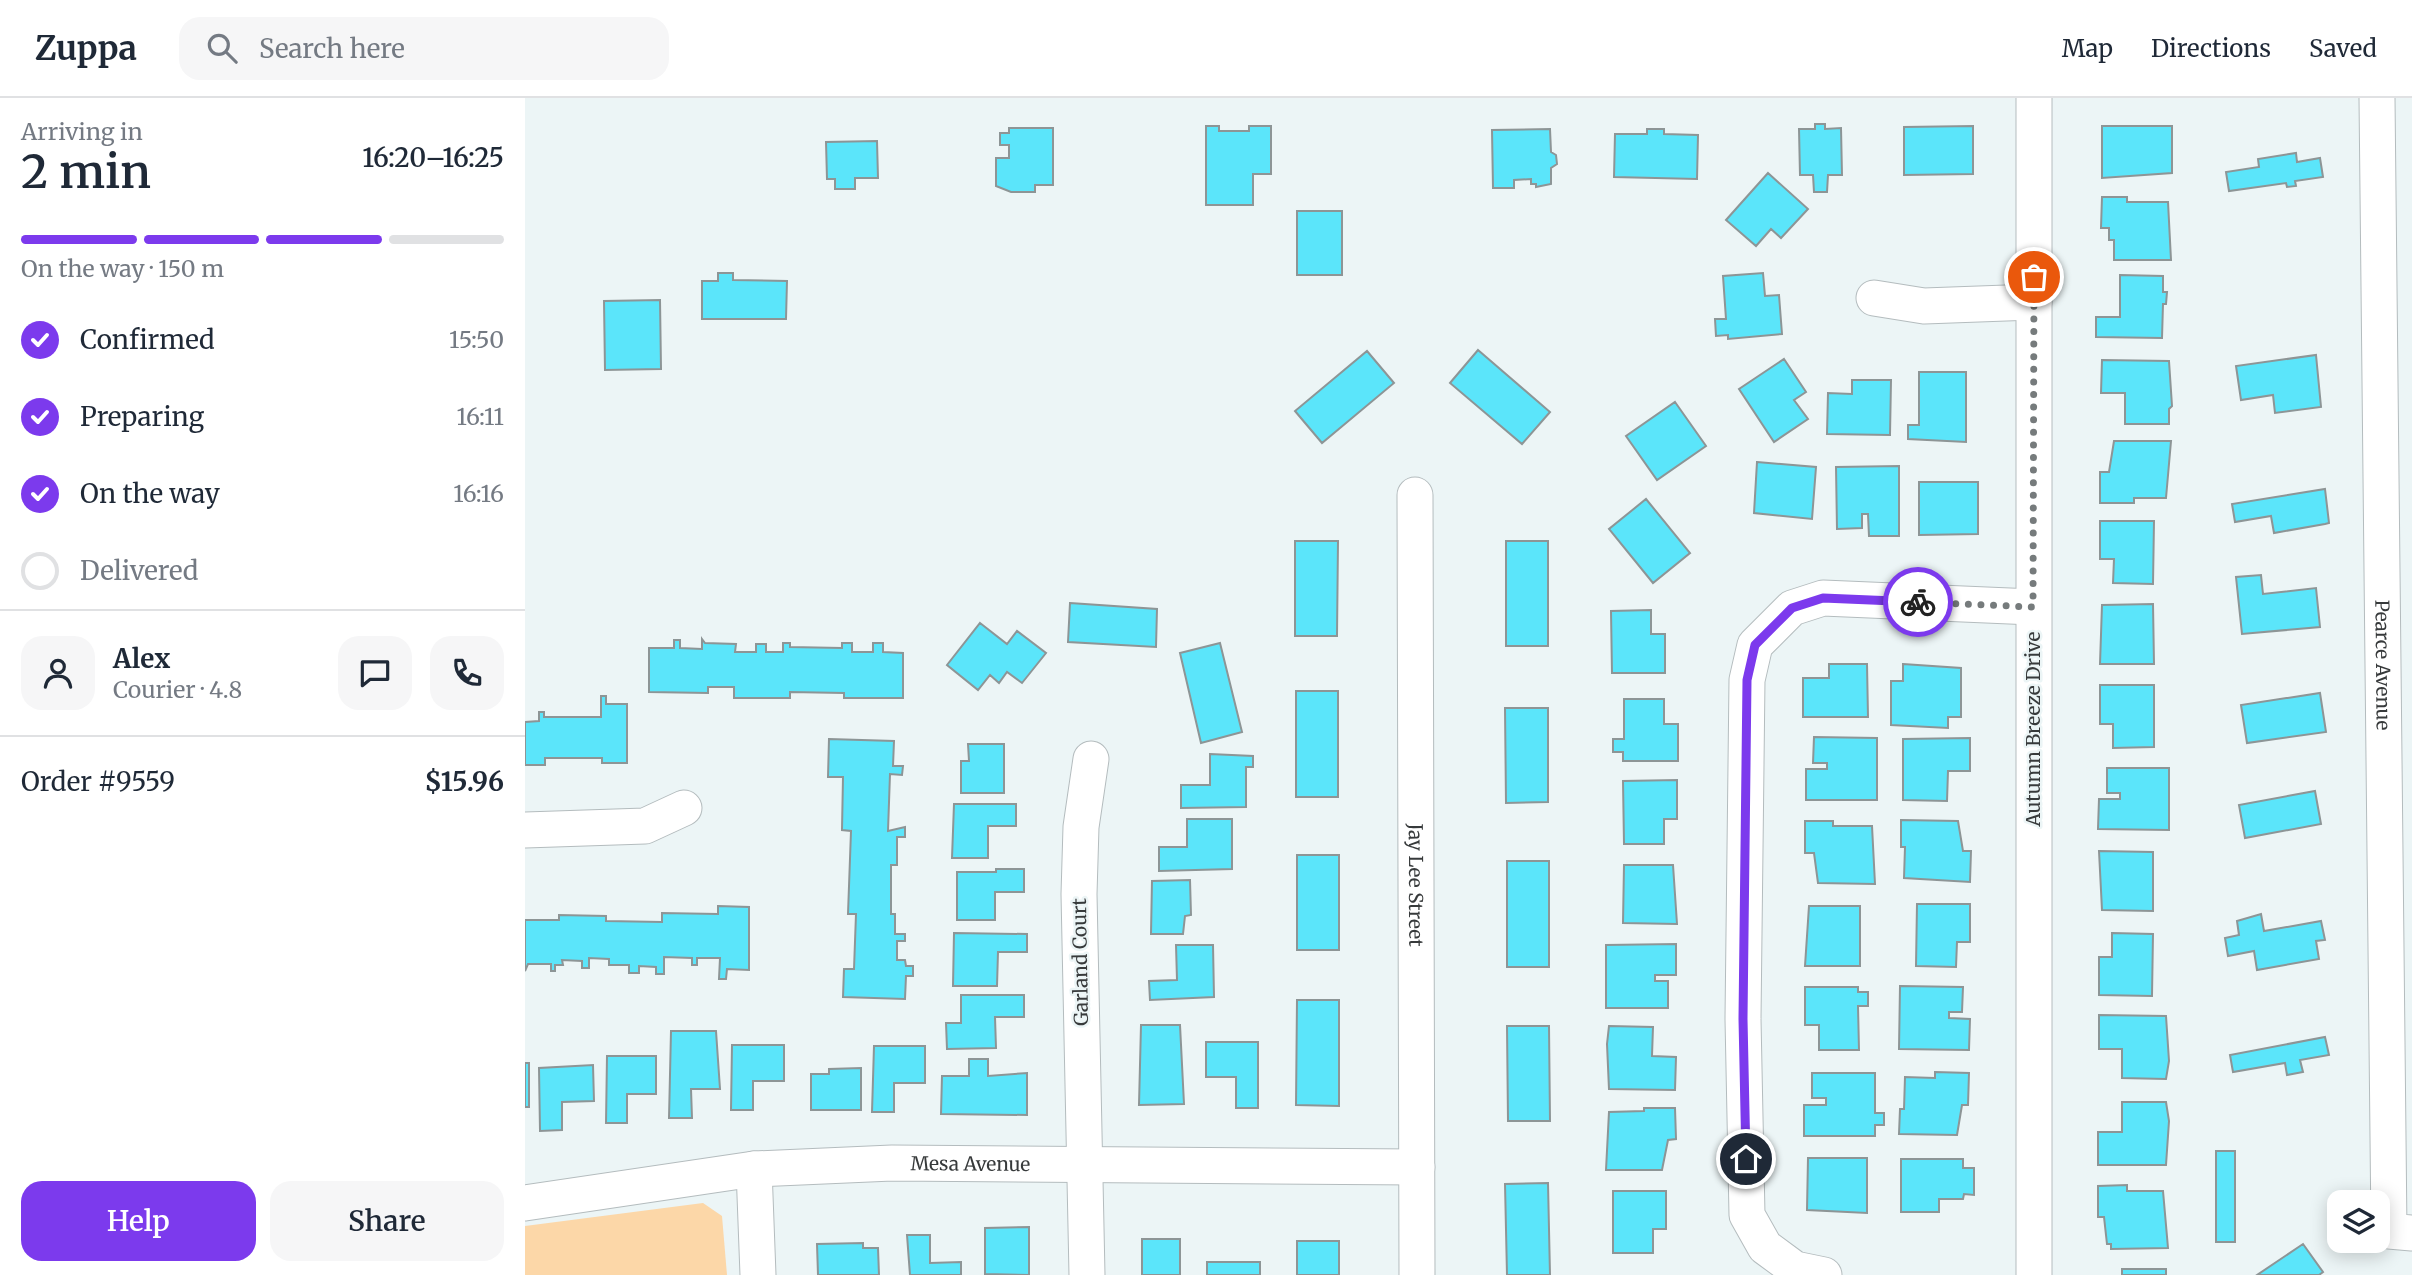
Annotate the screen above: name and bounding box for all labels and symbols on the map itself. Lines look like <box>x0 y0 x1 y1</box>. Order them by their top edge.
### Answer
pin <box>2004 247 2064 307</box>
courier <box>1883 567 1953 637</box>
street label: Pearce Avenue <box>2370 599 2396 731</box>
street label: Autumn Breeze Drive <box>2021 631 2045 827</box>
street label: Jay Lee Street <box>1404 822 1428 947</box>
street label: Garland Court <box>1067 897 1093 1026</box>
pin <box>1716 1129 1776 1189</box>
street label: Mesa Avenue <box>910 1151 1030 1176</box>

